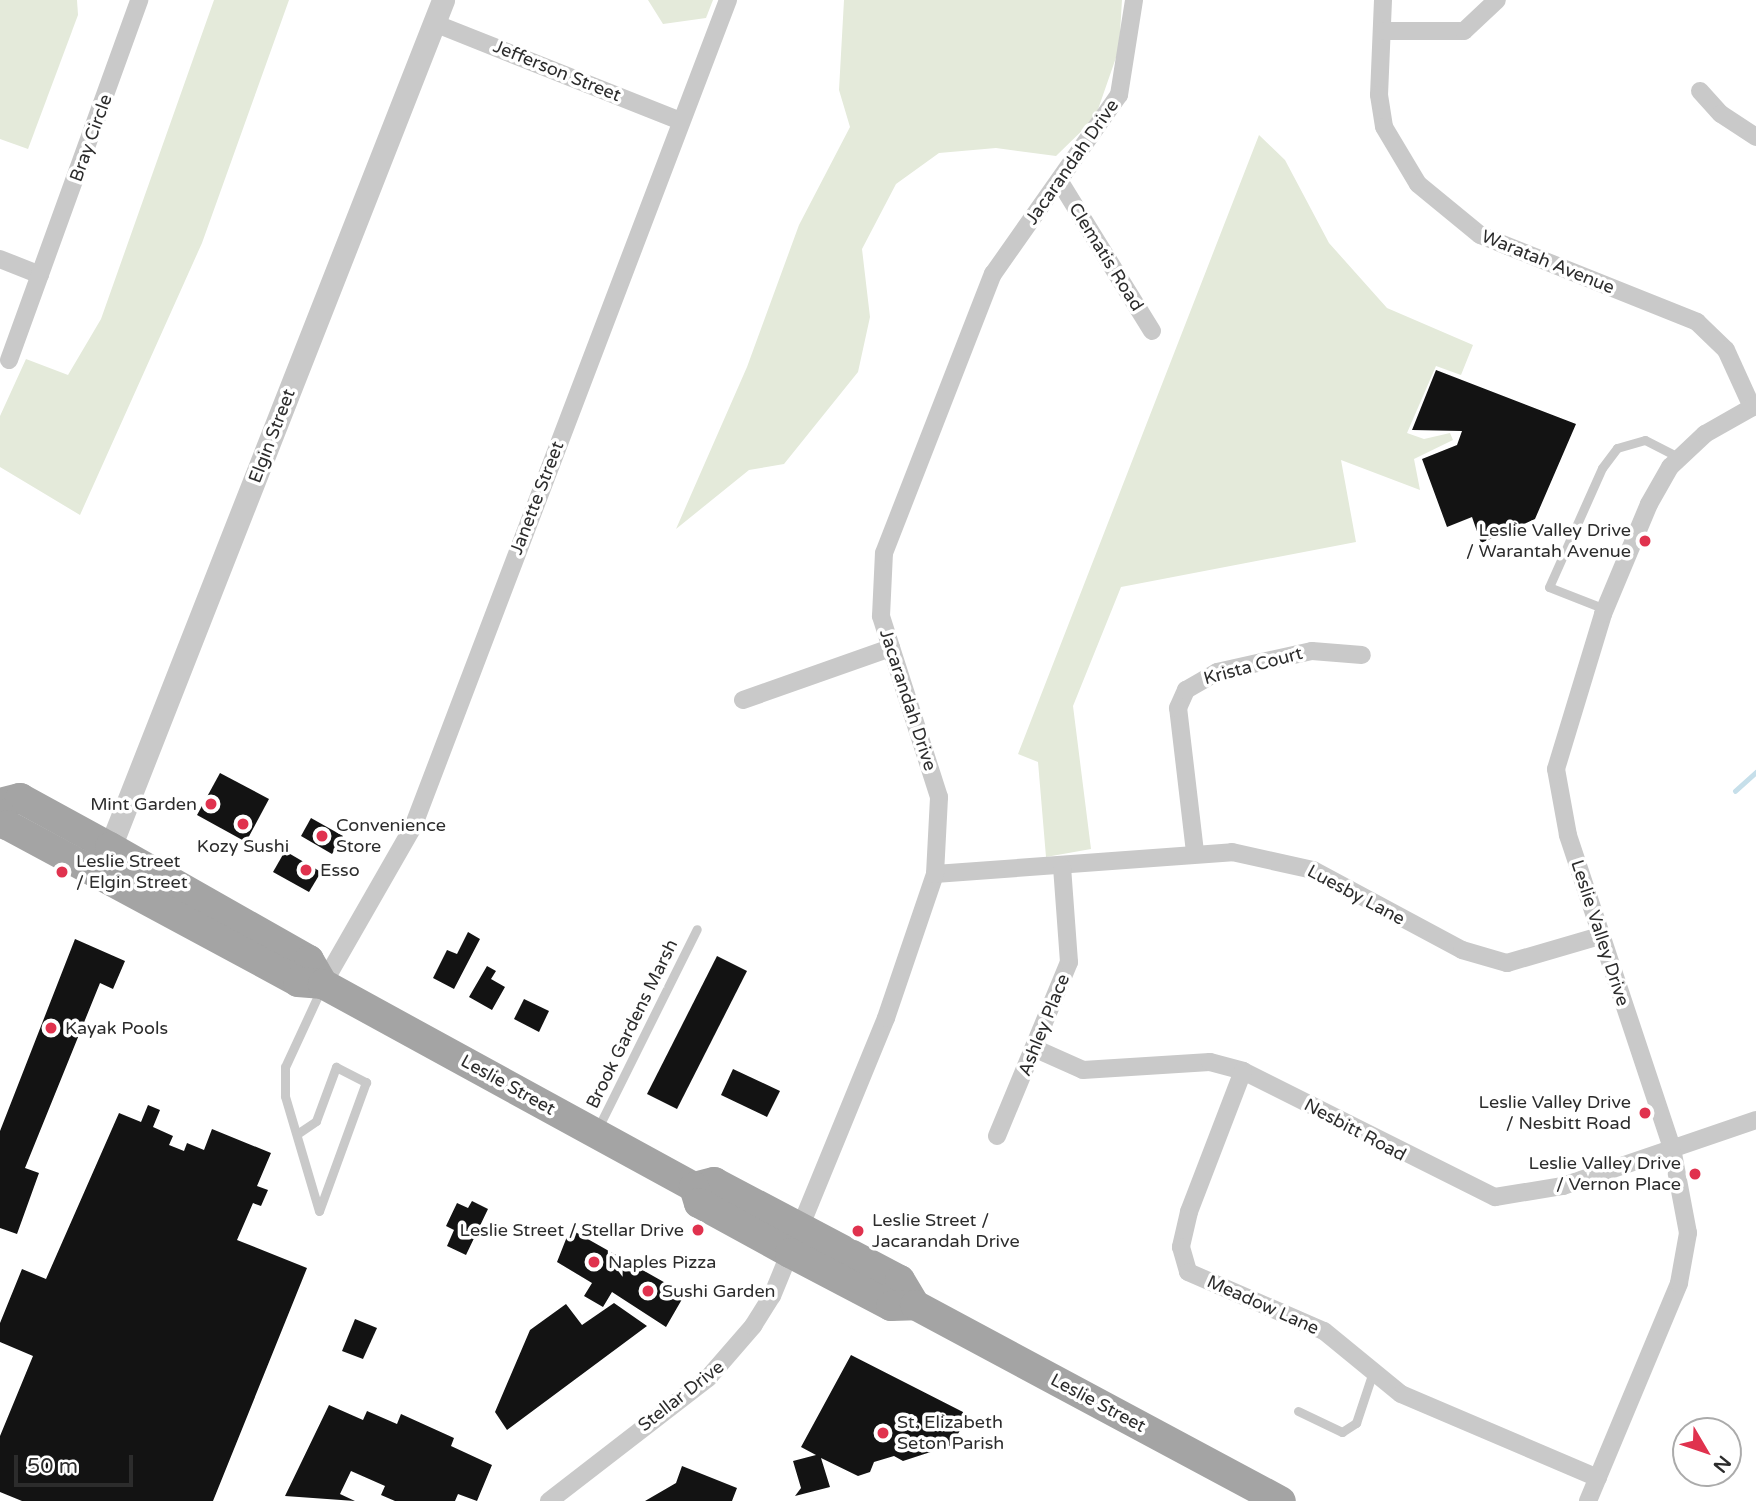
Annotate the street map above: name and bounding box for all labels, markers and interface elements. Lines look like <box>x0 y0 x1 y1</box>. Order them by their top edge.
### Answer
street label: Jefferson Street <box>490 36 624 106</box>
street label: Bray Circle <box>65 91 117 185</box>
street label: Jacarandah Drive <box>1021 95 1123 229</box>
street label: Clematis Road <box>1064 199 1148 315</box>
street label: Waratah Avenue <box>1478 225 1618 299</box>
street label: Elgin Street <box>244 386 300 486</box>
street label: Janette Street <box>505 438 569 558</box>
place label: Leslie Valley Drive / Warantah Avenue <box>1466 520 1631 562</box>
marker: Leslie Valley Drive / Warantah Avenue <box>1637 533 1653 549</box>
street label: Jacarandah Drive <box>875 626 941 774</box>
street label: Krista Court <box>1201 642 1305 690</box>
place label: Mint Garden <box>90 793 197 815</box>
marker: Mint Garden <box>203 796 219 812</box>
place label: Convenience Store <box>336 815 446 858</box>
marker: Kozy Sushi <box>235 816 251 832</box>
marker: Convenience Store <box>314 828 330 844</box>
place label: Kozy Sushi <box>197 835 289 857</box>
place label: Leslie Street / Elgin Street <box>76 851 188 894</box>
street label: Leslie Valley Drive <box>1566 857 1634 1009</box>
place label: Esso <box>320 859 360 881</box>
street label: Luesby Lane <box>1304 860 1408 930</box>
marker: Esso <box>298 862 314 878</box>
marker: Leslie Street / Elgin Street <box>54 864 70 880</box>
street label: Brook Gardens Marsh <box>582 936 682 1112</box>
street label: Ashley Place <box>1014 971 1074 1079</box>
place label: Kayak Pools <box>65 1017 168 1039</box>
marker: Kayak Pools <box>43 1020 59 1036</box>
street label: Leslie Street <box>457 1050 559 1120</box>
place label: Leslie Valley Drive / Nesbitt Road <box>1479 1092 1631 1134</box>
street label: Nesbitt Road <box>1300 1094 1410 1166</box>
marker: Leslie Valley Drive / Nesbitt Road <box>1637 1105 1653 1121</box>
place label: Leslie Valley Drive / Vernon Place <box>1529 1153 1681 1196</box>
marker: Leslie Valley Drive / Vernon Place <box>1687 1166 1703 1182</box>
place label: Leslie Street / Jacarandah Drive <box>872 1210 1020 1252</box>
place label: Leslie Street / Stellar Drive <box>460 1219 684 1241</box>
marker: Leslie Street / Stellar Drive <box>690 1222 706 1238</box>
marker: Leslie Street / Jacarandah Drive <box>850 1223 866 1239</box>
place label: Naples Pizza <box>608 1251 716 1273</box>
marker: Naples Pizza <box>586 1254 602 1270</box>
street label: Meadow Lane <box>1204 1271 1322 1339</box>
place label: Sushi Garden <box>662 1280 776 1302</box>
marker: Sushi Garden <box>640 1283 656 1299</box>
street label: Stellar Drive <box>634 1356 728 1436</box>
street label: Leslie Street <box>1047 1369 1149 1437</box>
place label: St. Elizabeth Seton Parish <box>897 1412 1004 1454</box>
north arrow <box>1672 1417 1742 1487</box>
marker: St. Elizabeth Seton Parish <box>875 1425 891 1441</box>
scale bar <box>18 1442 136 1486</box>
text: N <box>1708 1451 1735 1477</box>
text: 50 m <box>27 1454 78 1479</box>

